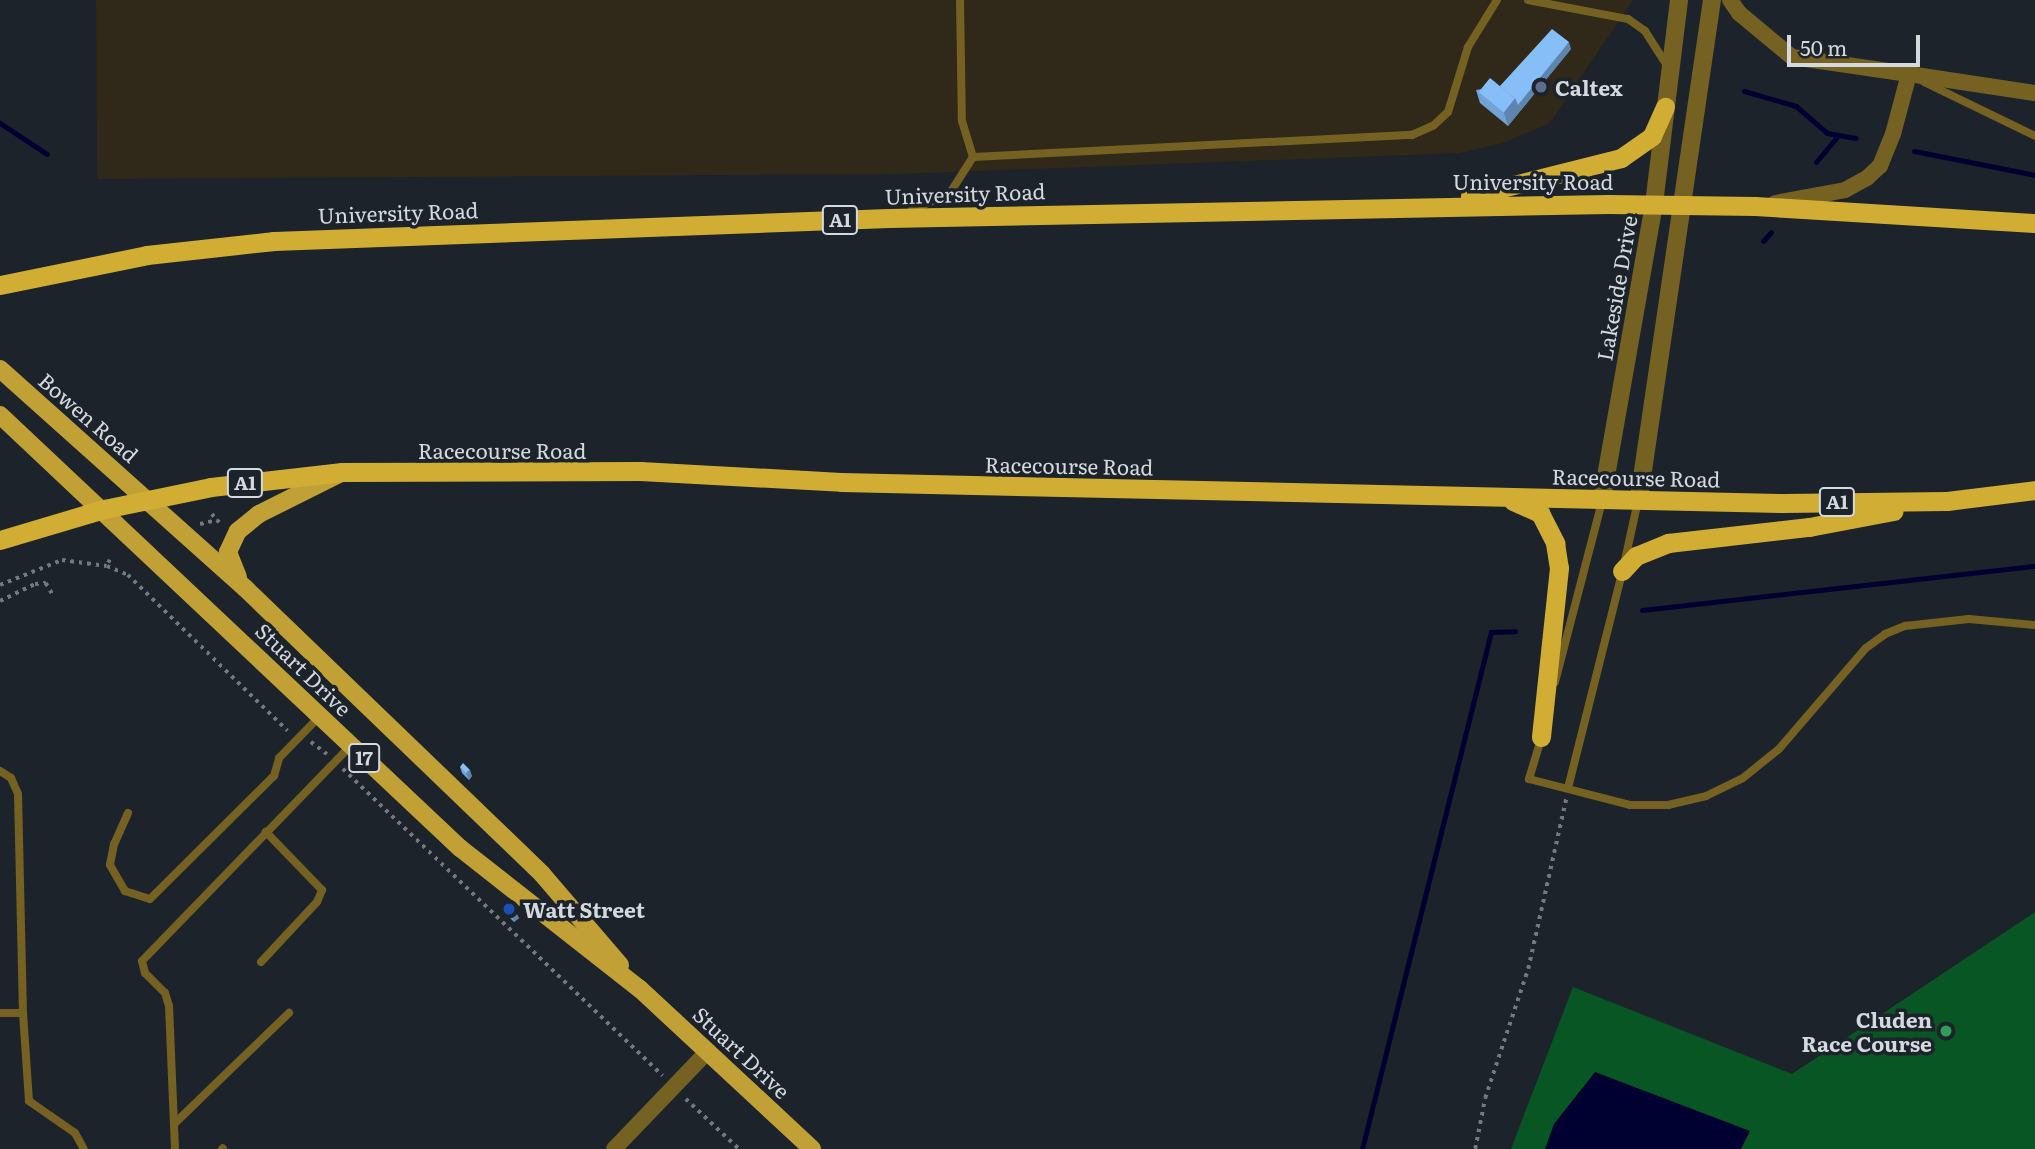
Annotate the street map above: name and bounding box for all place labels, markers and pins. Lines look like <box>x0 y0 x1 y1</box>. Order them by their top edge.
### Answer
place label: Caltex <box>1555 74 1623 100</box>
marker: Caltex <box>1533 79 1549 95</box>
place label: Watt Street <box>523 896 645 922</box>
marker: Watt Street <box>501 901 517 917</box>
place label: Cluden Race Course <box>1801 1006 1932 1056</box>
marker: Cluden Race Course <box>1938 1023 1954 1039</box>

